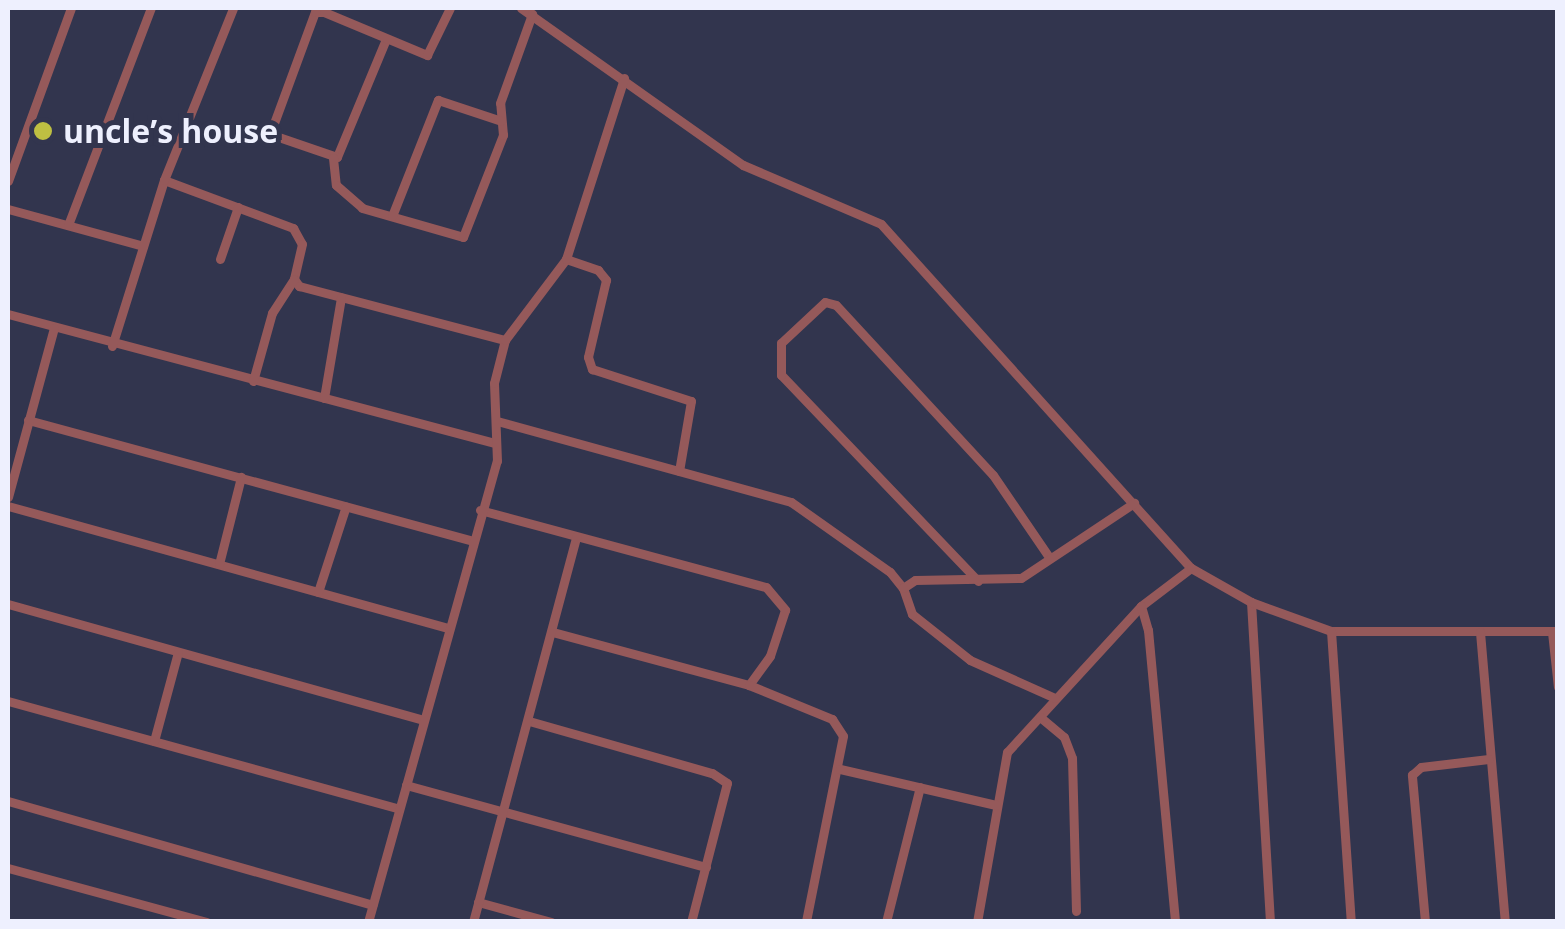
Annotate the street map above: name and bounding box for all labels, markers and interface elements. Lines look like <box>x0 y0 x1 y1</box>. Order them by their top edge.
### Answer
place label: uncle’s house <box>63 112 278 150</box>
marker: uncle’s house <box>32 120 54 142</box>

